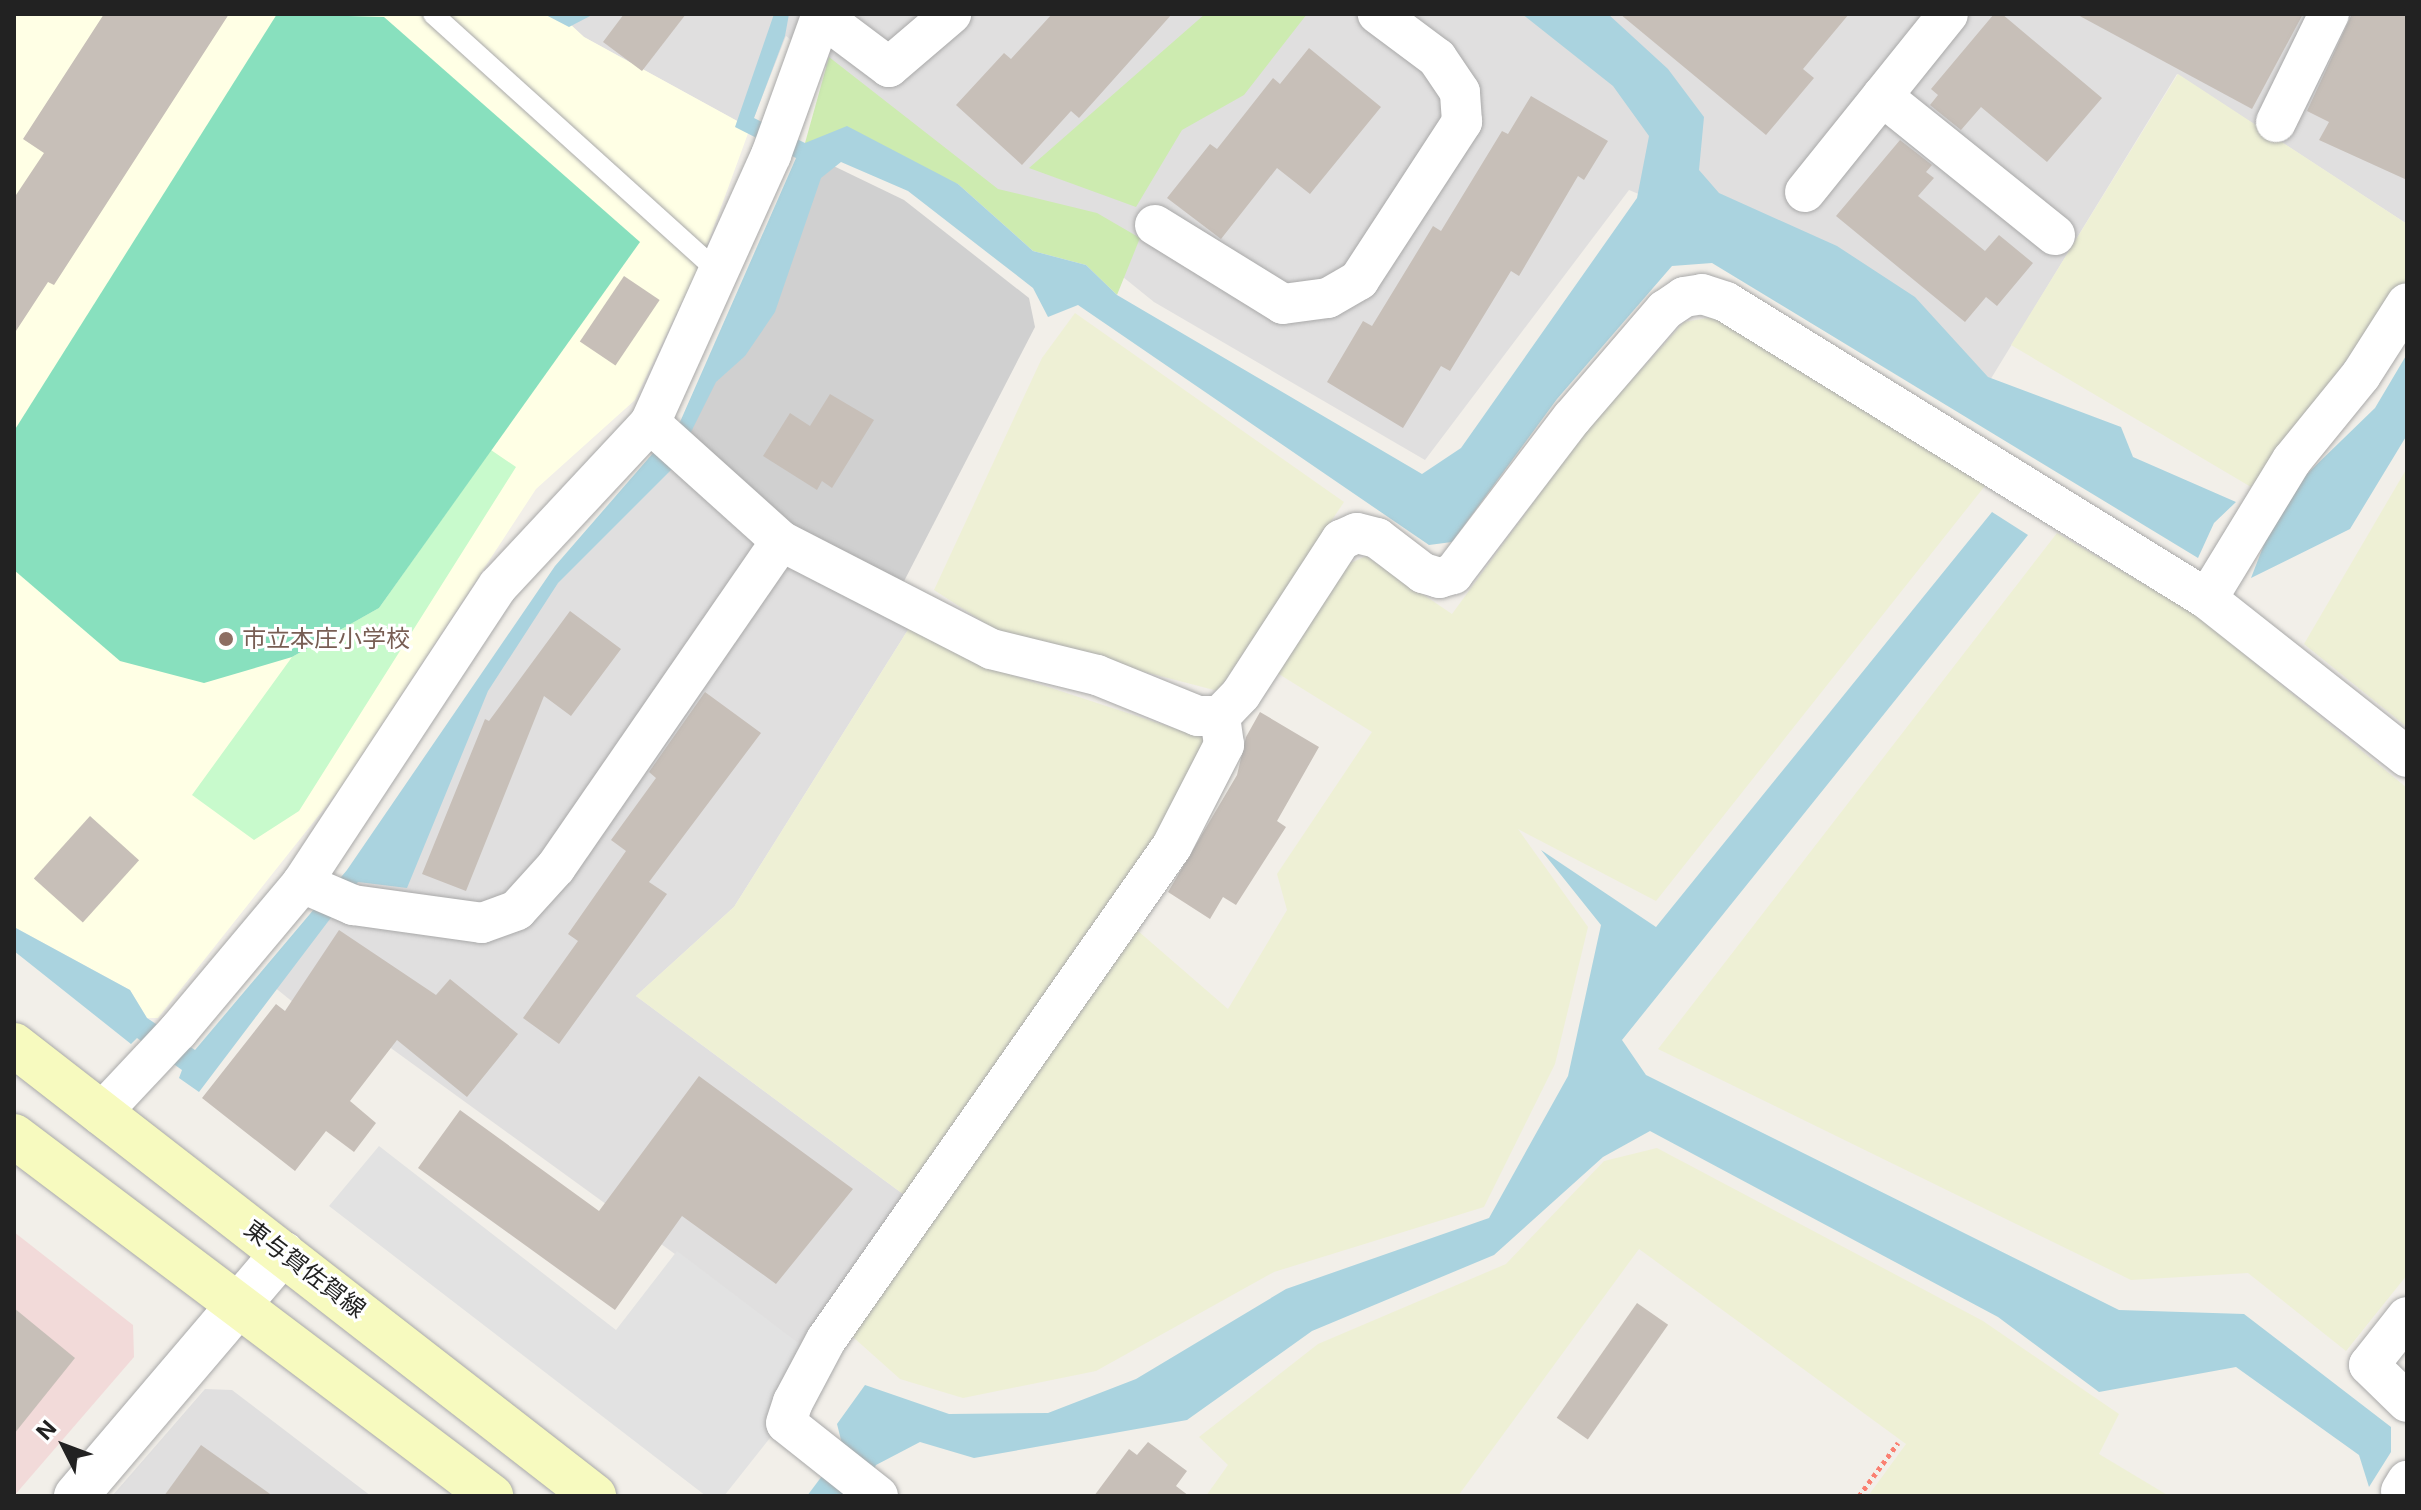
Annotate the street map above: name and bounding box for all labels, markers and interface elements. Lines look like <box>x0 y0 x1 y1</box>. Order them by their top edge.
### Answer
place label: 市立本庄小学校 <box>242 625 410 653</box>
marker: 市立本庄小学校 <box>217 630 235 648</box>
street label: 東与賀佐賀線 <box>239 1214 371 1324</box>
north arrow <box>24 1406 104 1486</box>
text: N <box>31 1415 61 1445</box>

